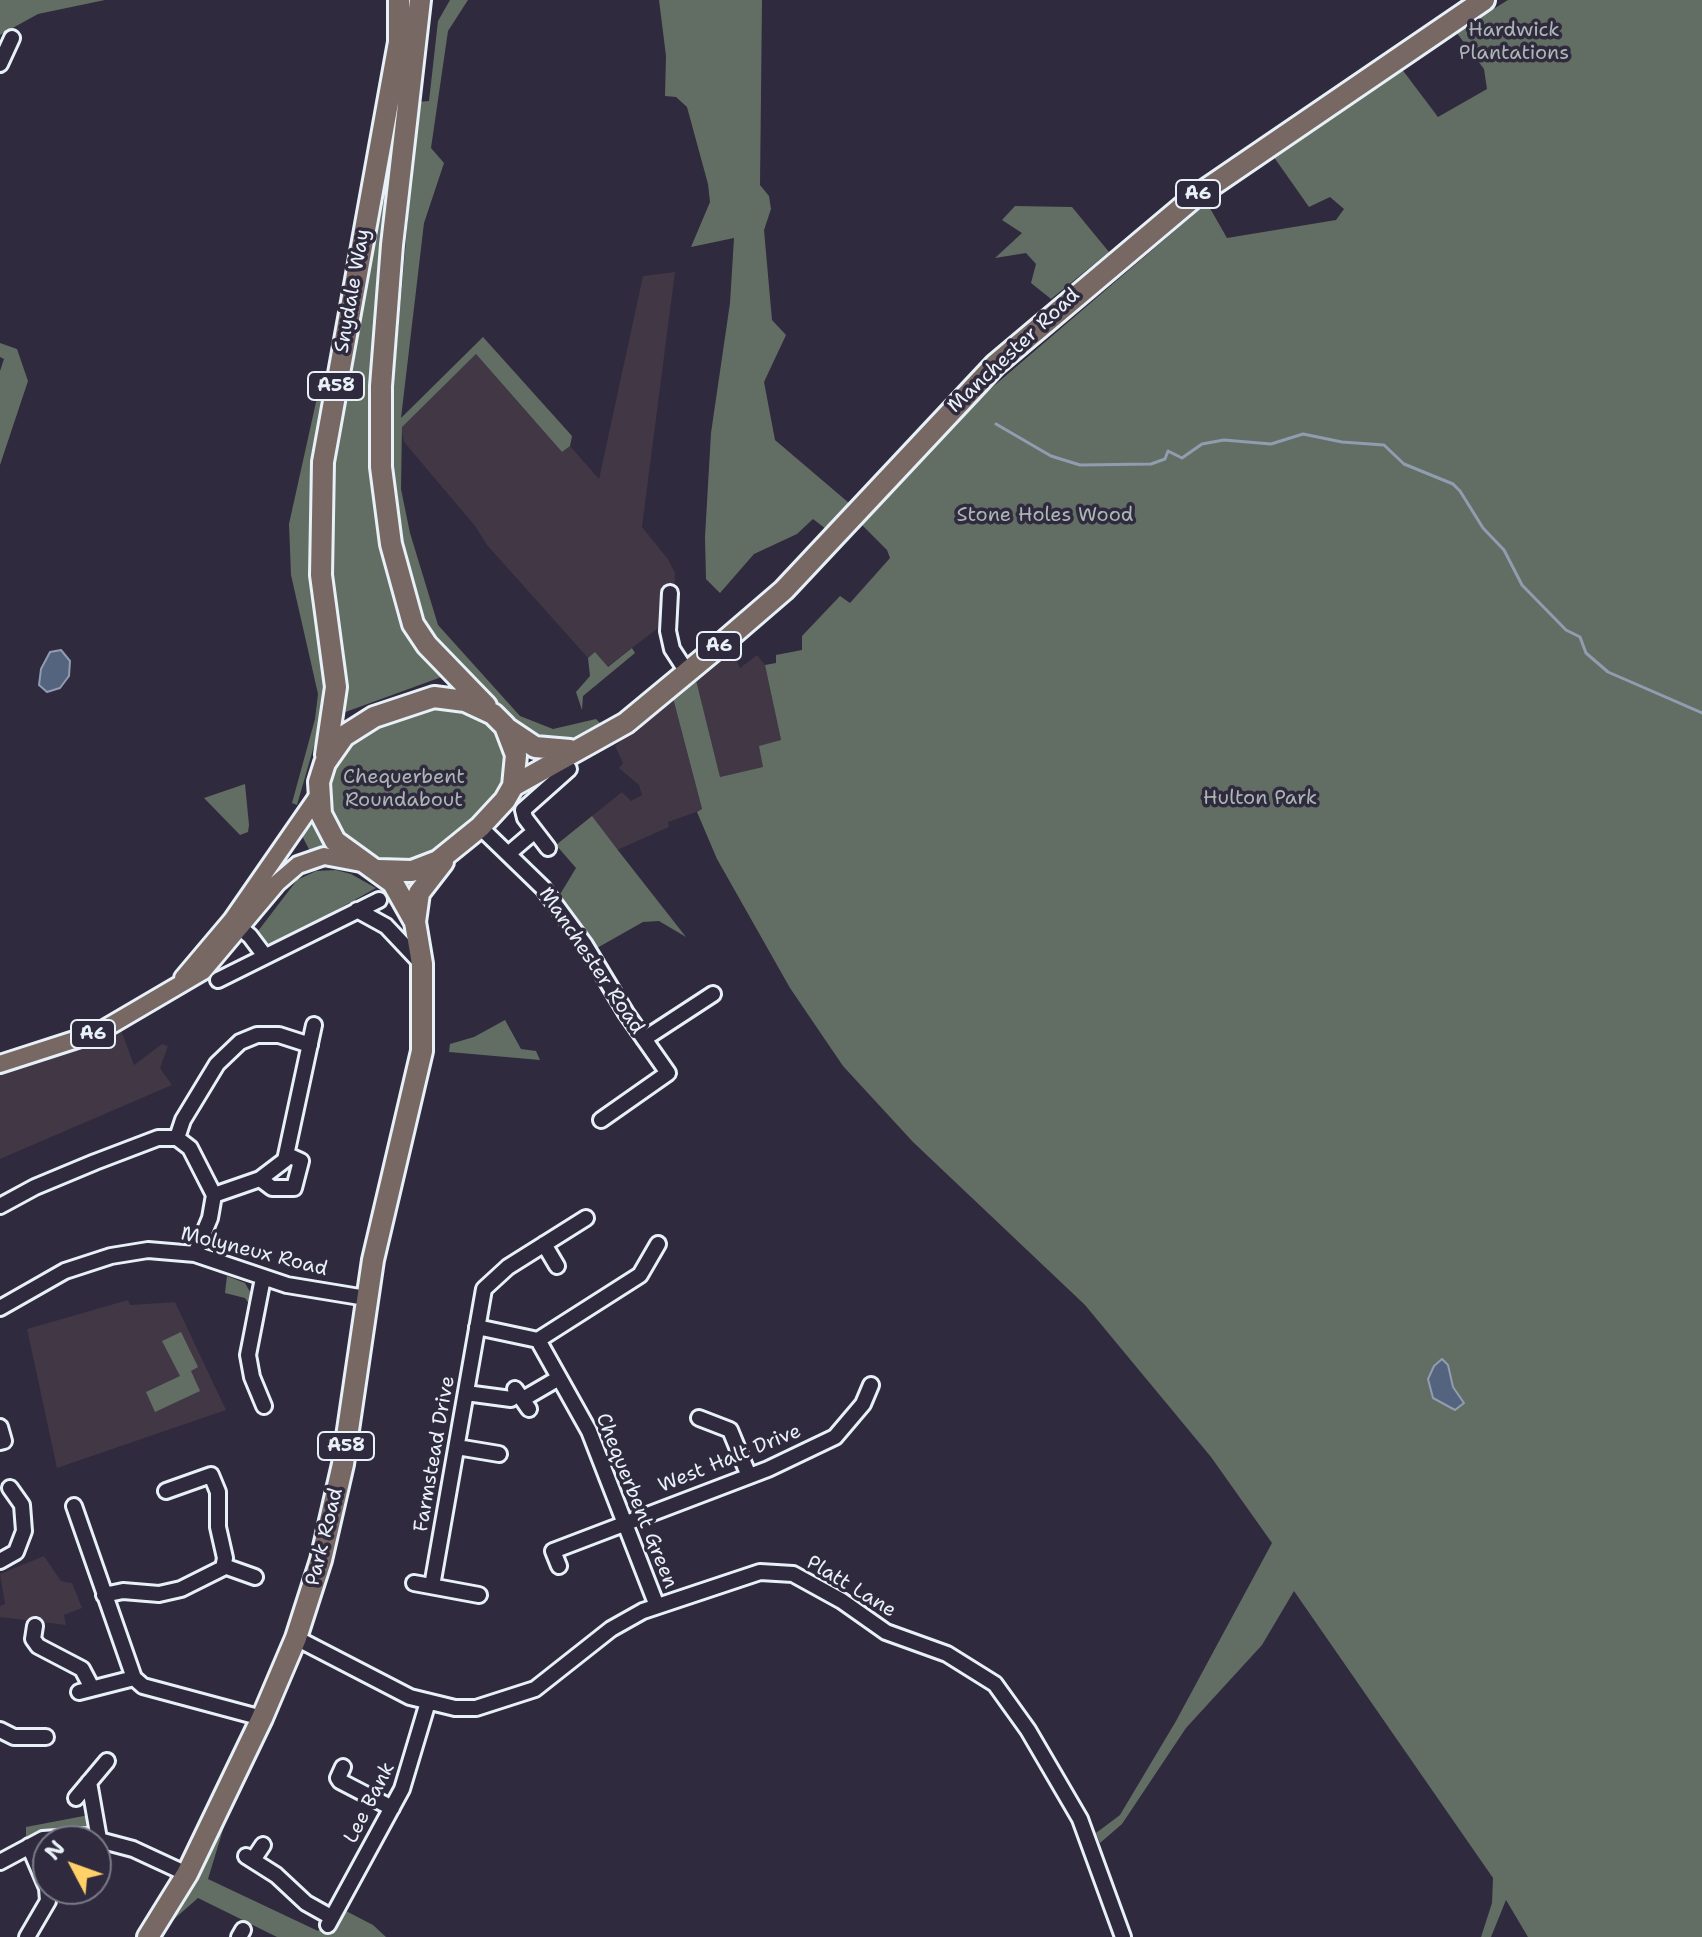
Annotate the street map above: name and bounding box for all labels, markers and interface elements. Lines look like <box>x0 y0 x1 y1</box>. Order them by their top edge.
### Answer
park label: Hardwick Plantations <box>1459 19 1569 66</box>
road number: A6 <box>1176 180 1220 208</box>
street label: Snydale Way <box>330 227 376 355</box>
street label: Manchester Road <box>943 284 1085 418</box>
road number: A58 <box>308 372 364 400</box>
park label: Stone Holes Wood <box>957 504 1133 528</box>
road number: A6 <box>697 632 741 660</box>
park label: Chequerbent Roundabout <box>343 766 465 813</box>
park label: Hulton Park <box>1203 787 1317 811</box>
street label: Manchester Road <box>533 883 649 1039</box>
road number: A6 <box>71 1020 115 1048</box>
street label: Molyneux Road <box>178 1222 330 1282</box>
street label: Farmstead Drive <box>409 1374 461 1534</box>
street label: Chequerbent Green <box>590 1410 682 1592</box>
street label: West Halt Drive <box>655 1419 805 1499</box>
road number: A58 <box>318 1432 374 1460</box>
street label: Park Road <box>301 1486 349 1588</box>
street label: Platt Lane <box>802 1551 900 1623</box>
street label: Lee Bank <box>339 1759 401 1847</box>
north arrow <box>32 1825 112 1905</box>
text: N <box>38 1834 72 1866</box>

